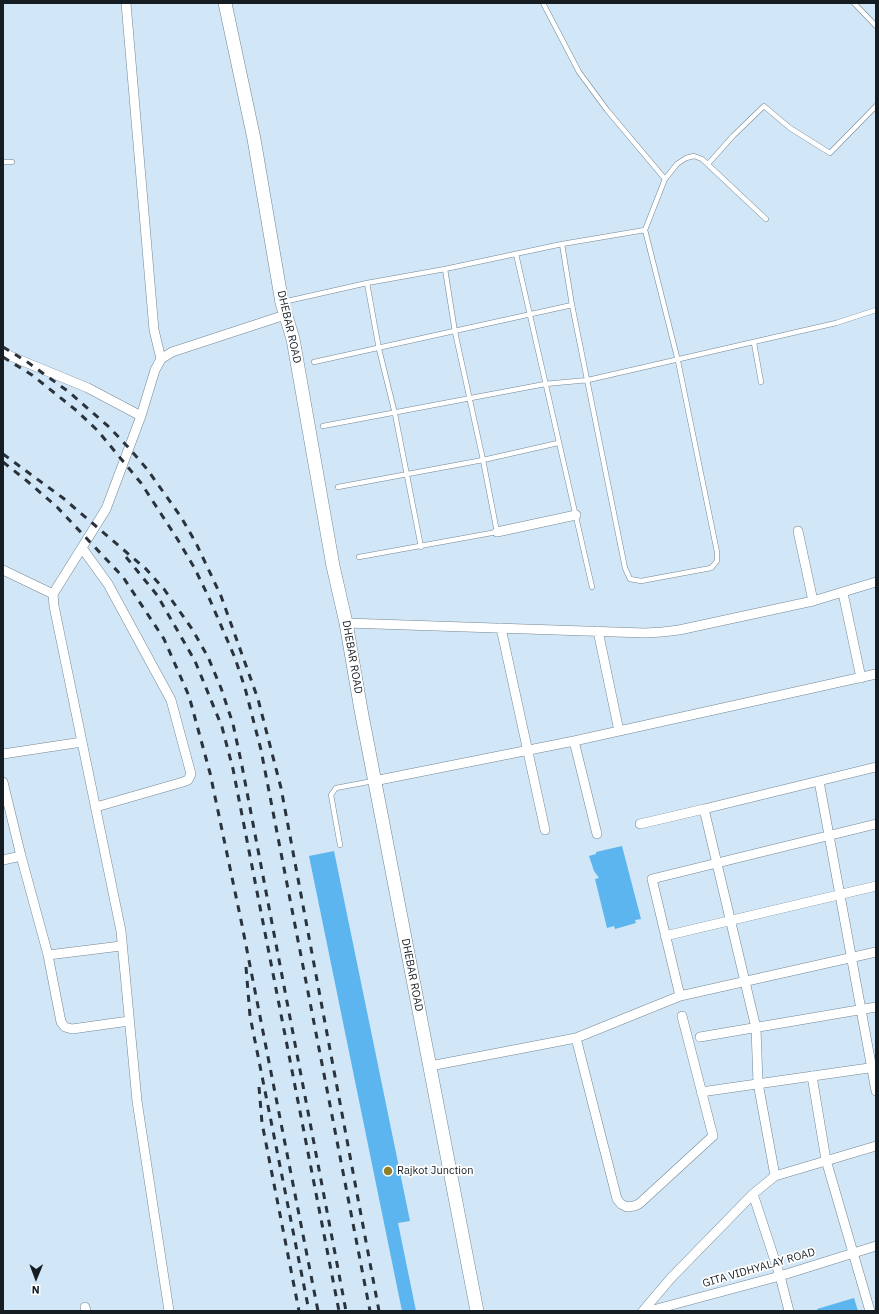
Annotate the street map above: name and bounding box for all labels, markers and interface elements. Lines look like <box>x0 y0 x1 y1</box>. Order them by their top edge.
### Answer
street label: DHEBAR ROAD <box>274 289 304 365</box>
street label: DHEBAR ROAD <box>339 619 365 695</box>
street label: DHEBAR ROAD <box>398 937 426 1013</box>
place label: Rajkot Junction <box>397 1164 473 1178</box>
marker: Rajkot Junction <box>382 1165 394 1177</box>
street label: GITA VIDHYALAY ROAD <box>701 1246 817 1290</box>
north arrow <box>16 1258 56 1298</box>
text: N <box>32 1283 40 1297</box>

